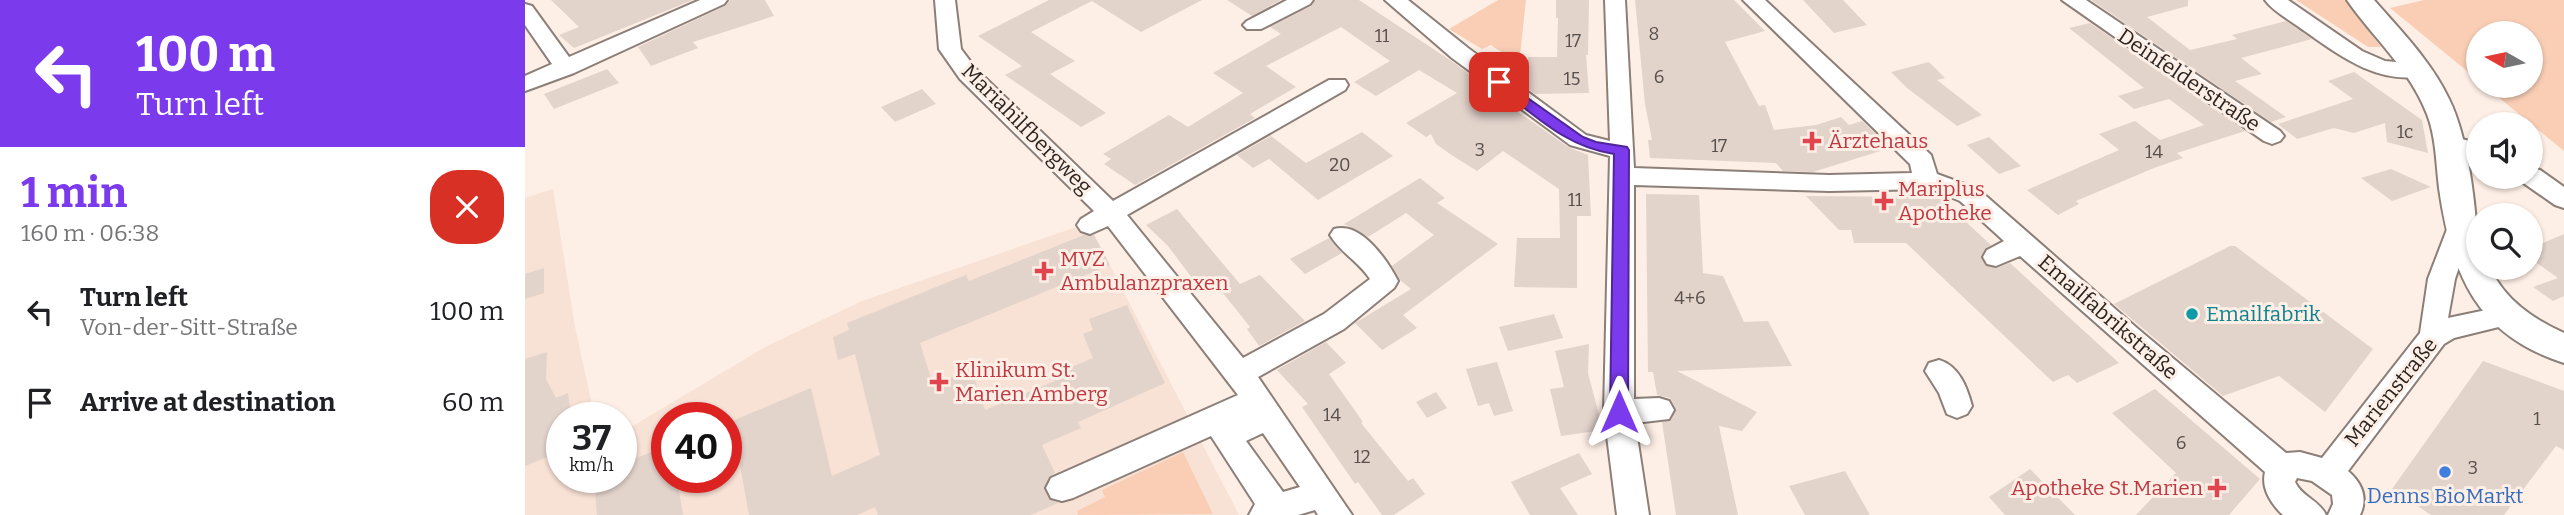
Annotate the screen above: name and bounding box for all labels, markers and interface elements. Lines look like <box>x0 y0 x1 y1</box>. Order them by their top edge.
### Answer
north arrow <box>2466 21 2543 98</box>
map controls <box>2466 21 2543 280</box>
house number: 8 <box>1649 23 1659 45</box>
street label: Deinfelderstraße <box>2113 23 2265 137</box>
text: 100 m <box>136 25 275 84</box>
house number: 11 <box>1375 25 1390 47</box>
icon: left <box>21 28 112 119</box>
house number: 17 <box>1565 30 1581 52</box>
pin <box>1469 52 1529 112</box>
street label: Mariahilfbergweg <box>956 58 1098 200</box>
icon: arrive <box>1480 63 1518 101</box>
house number: 6 <box>1654 66 1664 88</box>
house number: 15 <box>1564 68 1580 90</box>
text: Turn left <box>136 85 264 123</box>
button: sound <box>2466 112 2543 189</box>
house number: 1c <box>2397 121 2413 143</box>
place label: Ärztehaus <box>1828 128 1928 154</box>
marker: Ärztehaus <box>1802 131 1822 151</box>
house number: 17 <box>1711 135 1727 157</box>
house number: 3 <box>1475 139 1485 161</box>
house number: 14 <box>2145 141 2163 163</box>
house number: 20 <box>1329 154 1351 176</box>
text: 1 min <box>21 168 127 218</box>
button: close <box>430 170 504 244</box>
place label: Mariplus Apotheke <box>1898 176 1992 226</box>
house number: 11 <box>1568 189 1583 211</box>
marker: Mariplus Apotheke <box>1876 193 1892 209</box>
button: search <box>2466 203 2543 280</box>
text: 160 m · 06:38 <box>21 219 159 247</box>
place label: MVZ Ambulanzpraxen <box>1060 246 1229 296</box>
street label: Emailfabrikstraße <box>2033 249 2183 385</box>
marker: MVZ Ambulanzpraxen <box>1034 261 1054 281</box>
text: Turn left <box>80 282 188 313</box>
house number: 4+6 <box>1674 287 1706 309</box>
icon: left <box>21 293 59 331</box>
text: 100 m <box>430 296 504 327</box>
place label: Emailfabrik <box>2206 301 2321 327</box>
marker: Emailfabrik <box>2184 306 2200 322</box>
text: Von-der-Sitt-Straße <box>80 313 298 341</box>
street label: Marienstraße <box>2339 332 2443 452</box>
place label: Klinikum St. Marien Amberg <box>955 357 1108 407</box>
marker: Klinikum St. Marien Amberg <box>929 372 949 392</box>
position arrow <box>1582 375 1656 449</box>
icon: arrive <box>21 384 59 422</box>
text: Arrive at destination <box>80 387 335 418</box>
text: 60 m <box>442 387 504 418</box>
speed limit sign: 40 <box>651 402 742 493</box>
house number: 14 <box>1323 404 1341 426</box>
house number: 1 <box>2533 408 2541 430</box>
text: 37 <box>572 417 611 459</box>
house number: 6 <box>2176 432 2186 454</box>
house number: 12 <box>1353 446 1371 468</box>
text: km/h <box>569 454 614 476</box>
house number: 3 <box>2468 457 2478 479</box>
marker: Denns BioMarkt <box>2437 464 2453 480</box>
place label: Apotheke St.Marien <box>2011 475 2203 501</box>
marker: Apotheke St.Marien <box>2209 480 2225 496</box>
place label: Denns BioMarkt <box>2367 483 2524 509</box>

